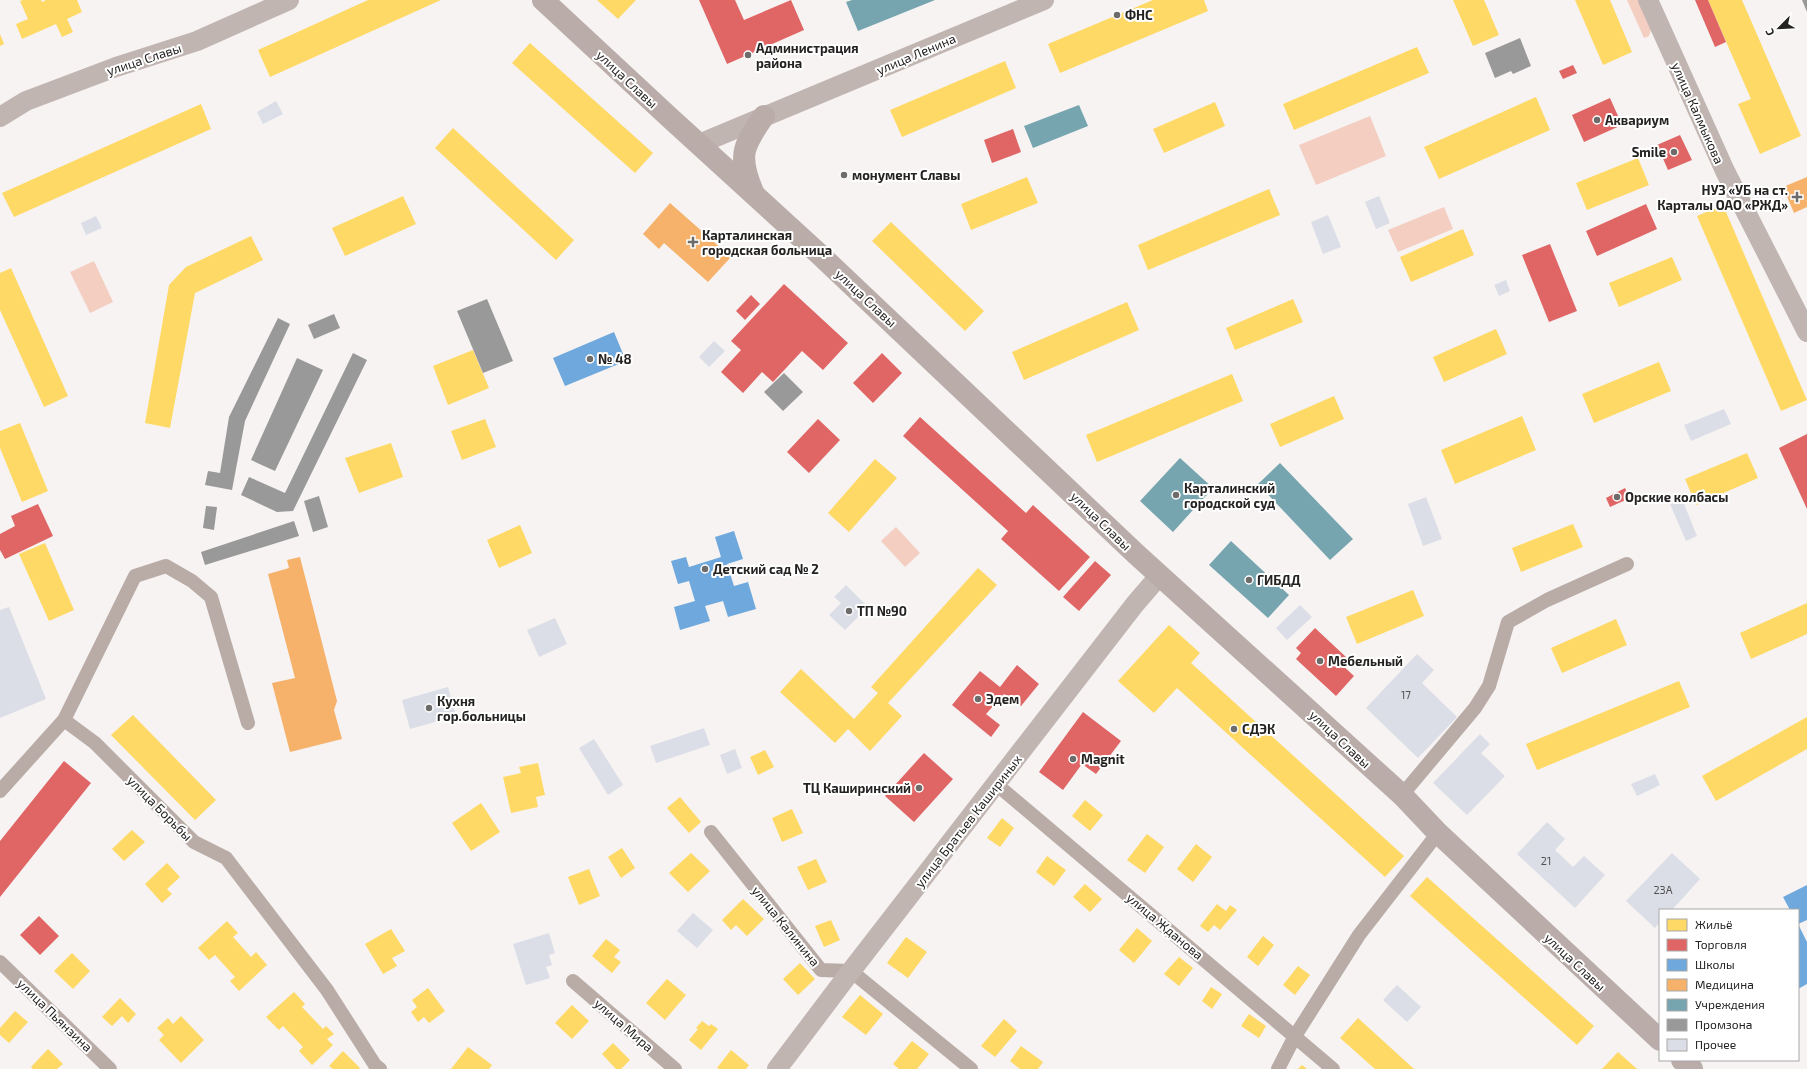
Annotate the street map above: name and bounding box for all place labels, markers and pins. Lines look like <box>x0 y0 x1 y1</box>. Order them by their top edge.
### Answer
place label: ФНС <box>1125 7 1153 23</box>
marker: ФНС <box>1112 10 1122 20</box>
place label: Администрация района <box>756 40 859 71</box>
marker: Администрация района <box>743 50 753 60</box>
place label: Аквариум <box>1605 112 1669 128</box>
marker: Аквариум <box>1592 115 1602 125</box>
place label: Smile <box>1632 144 1666 160</box>
marker: Smile <box>1669 147 1679 157</box>
place label: монумент Славы <box>852 167 960 183</box>
marker: монумент Славы <box>839 170 849 180</box>
place label: НУЗ «УБ на ст. Карталы ОАО «РЖД» <box>1657 182 1788 213</box>
marker: НУЗ «УБ на ст. Карталы ОАО «РЖД» <box>1791 191 1803 203</box>
place label: Карталинская городская больница <box>702 227 832 258</box>
marker: Карталинская городская больница <box>687 236 699 248</box>
place label: № 48 <box>598 351 632 367</box>
marker: № 48 <box>585 354 595 364</box>
place label: Карталинский городской суд <box>1184 480 1275 511</box>
place label: Орские колбасы <box>1625 489 1728 505</box>
marker: Карталинский городской суд <box>1171 490 1181 500</box>
marker: Орские колбасы <box>1612 492 1622 502</box>
place label: Детский сад № 2 <box>713 561 819 577</box>
marker: Детский сад № 2 <box>700 564 710 574</box>
place label: ГИБДД <box>1257 572 1301 588</box>
marker: ГИБДД <box>1244 575 1254 585</box>
place label: ТП №90 <box>857 603 907 619</box>
marker: ТП №90 <box>844 606 854 616</box>
place label: Мебельный <box>1328 653 1403 669</box>
marker: Мебельный <box>1315 656 1325 666</box>
place label: Эдем <box>986 691 1019 707</box>
place label: Кухня гор.больницы <box>437 693 526 724</box>
marker: Эдем <box>973 694 983 704</box>
marker: Кухня гор.больницы <box>424 703 434 713</box>
place label: СДЭК <box>1242 721 1276 737</box>
marker: СДЭК <box>1229 724 1239 734</box>
place label: Magnit <box>1081 751 1125 767</box>
marker: Magnit <box>1068 754 1078 764</box>
place label: ТЦ Каширинский <box>803 780 911 796</box>
marker: ТЦ Каширинский <box>914 783 924 793</box>

